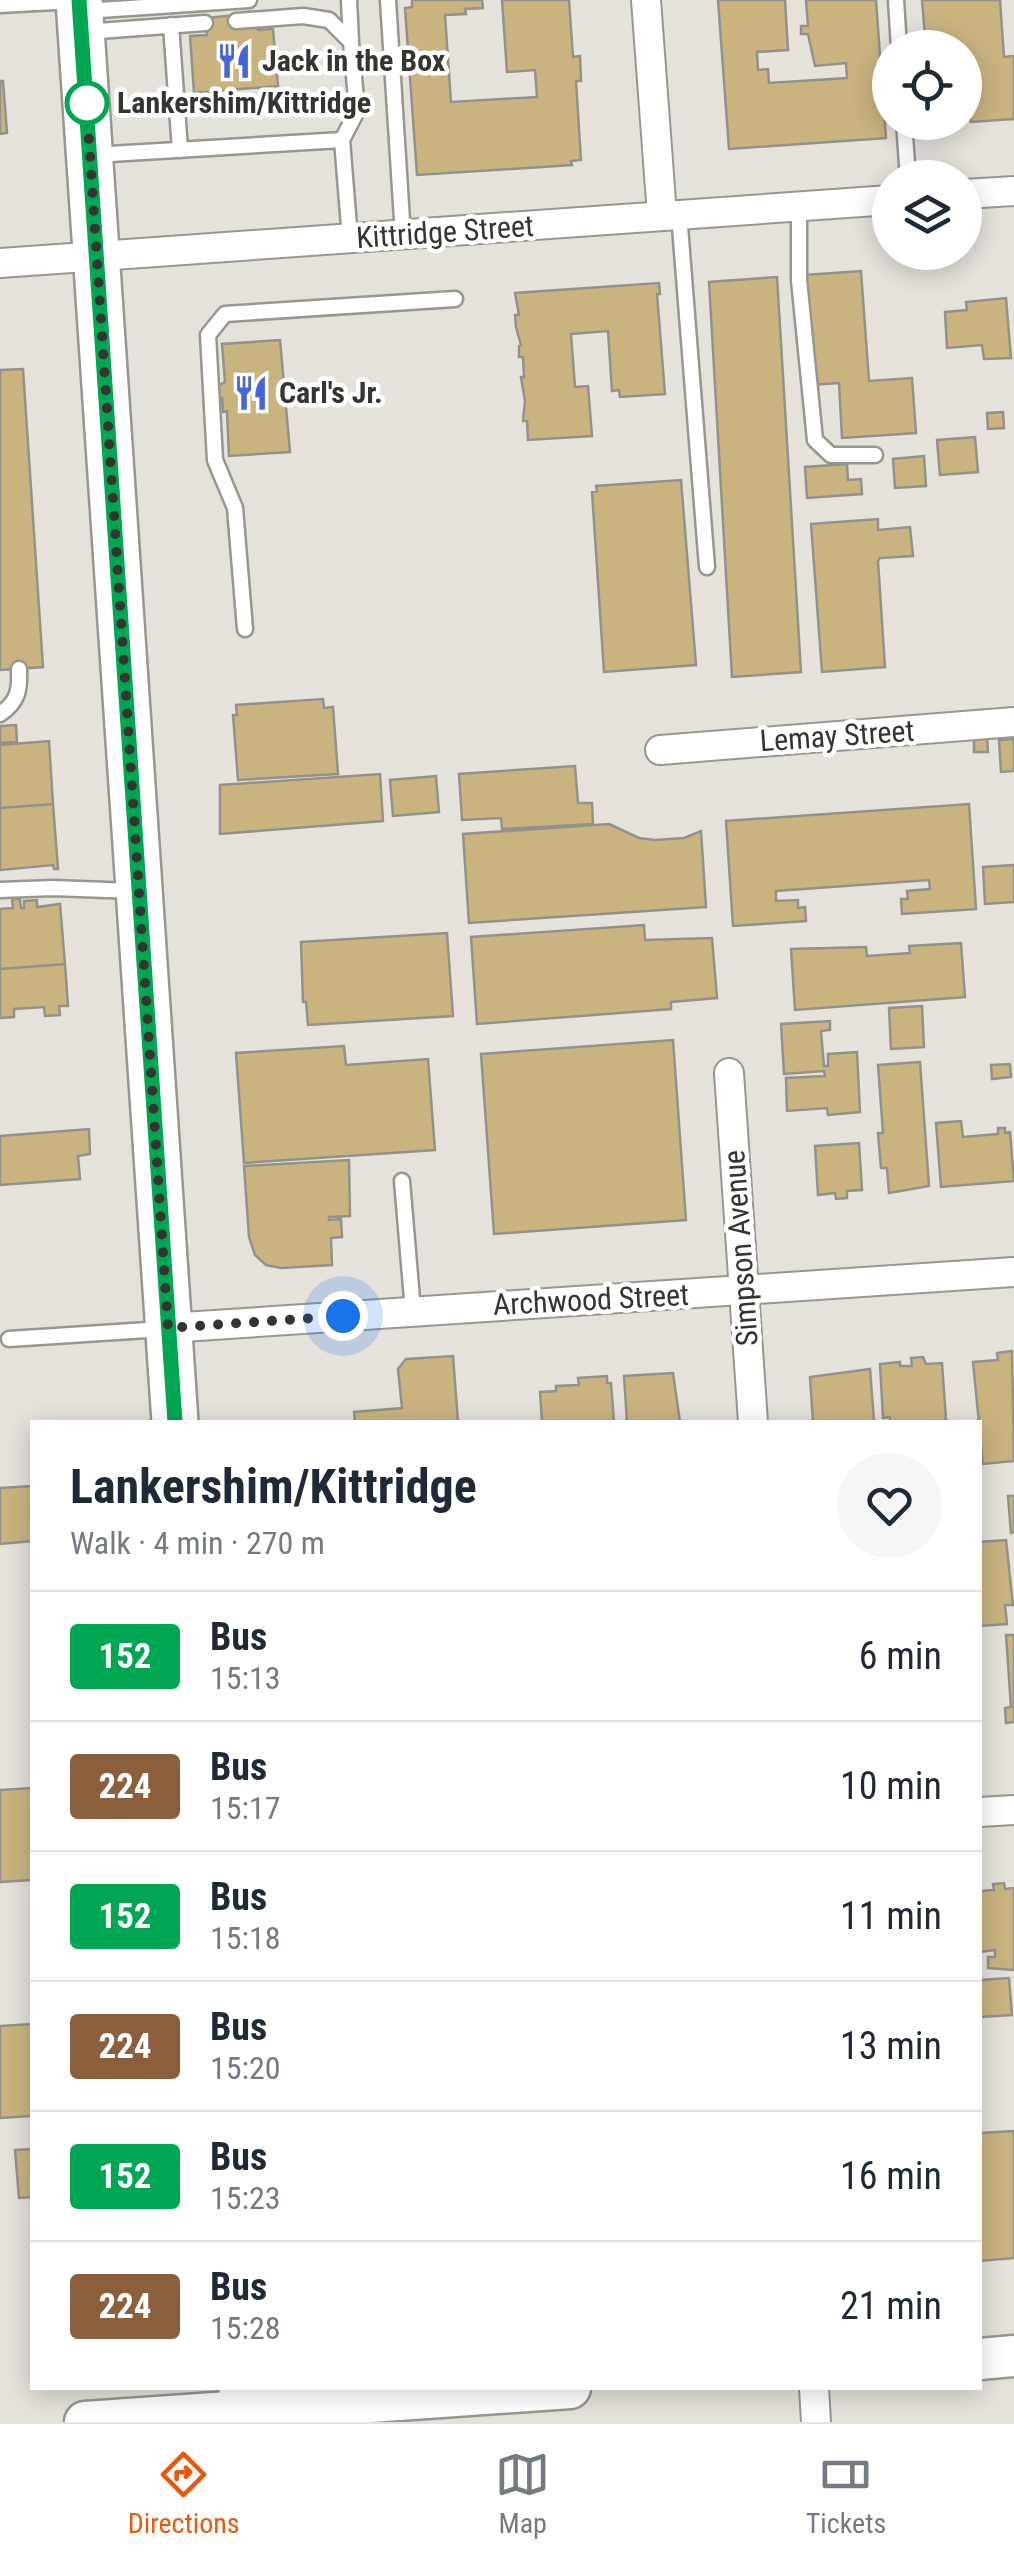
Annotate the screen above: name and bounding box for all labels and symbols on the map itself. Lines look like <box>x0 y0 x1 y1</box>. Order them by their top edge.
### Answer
restaurant icon: Jack in the Box <box>215 42 253 80</box>
place label: Jack in the Box <box>262 43 446 78</box>
marker: Lankershim/Kittridge <box>66 82 108 124</box>
place label: Lankershim/Kittridge <box>117 85 371 120</box>
street label: Kittridge Street <box>355 208 535 255</box>
restaurant icon: Carl's Jr. <box>232 374 270 412</box>
place label: Carl's Jr. <box>279 375 383 410</box>
street label: Lemay Street <box>759 713 915 758</box>
street label: Simpson Avenue <box>716 1149 765 1347</box>
street label: Archwood Street <box>492 1277 690 1322</box>
your location <box>318 1291 368 1341</box>

